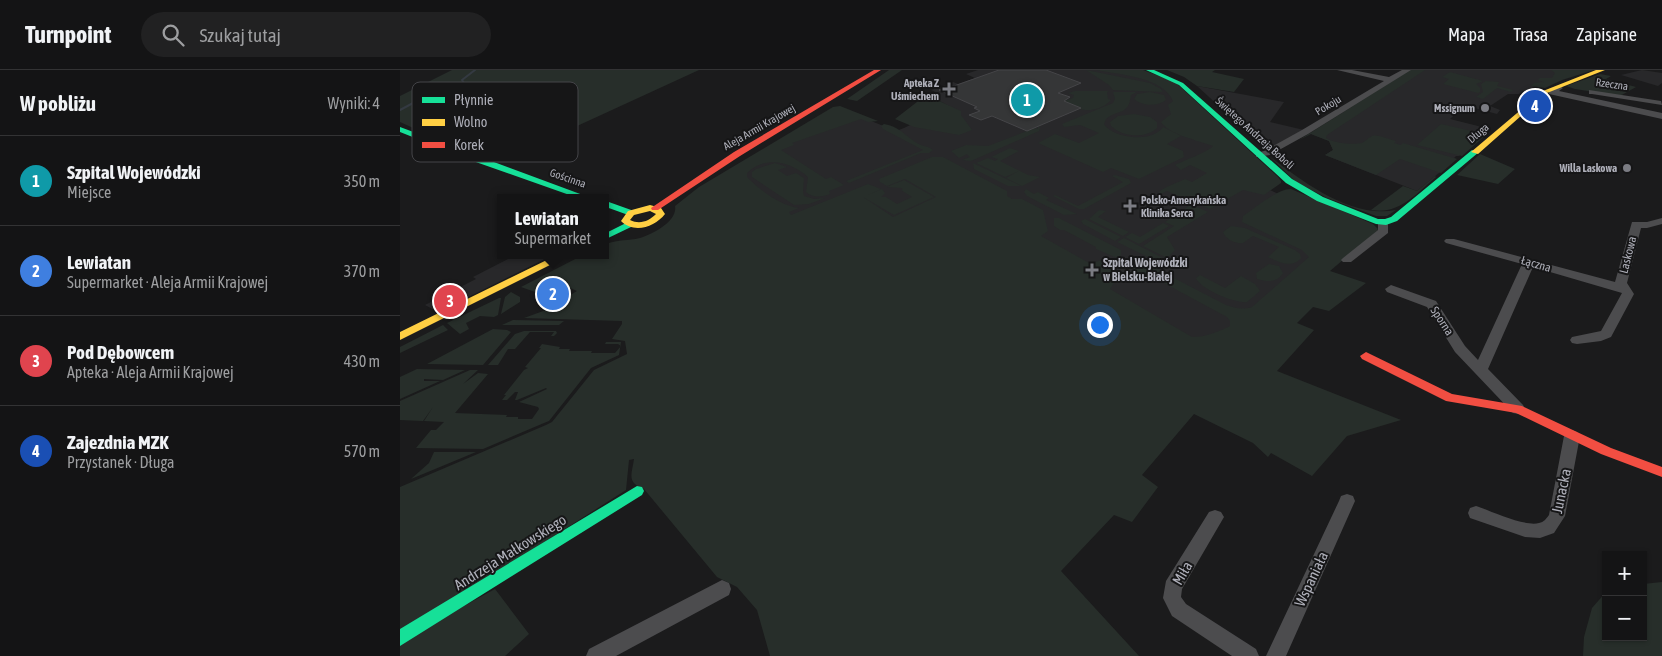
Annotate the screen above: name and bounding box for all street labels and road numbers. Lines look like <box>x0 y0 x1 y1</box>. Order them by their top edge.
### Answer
street label: Rzeczna <box>1595 76 1629 92</box>
street label: Pokoju <box>1313 93 1343 117</box>
street label: Świętego Andrzeja Boboli <box>1213 95 1297 171</box>
street label: Aleja Armii Krajowej <box>721 102 797 152</box>
street label: Długa <box>1465 121 1491 145</box>
street label: Gościnna <box>548 166 588 190</box>
street label: Laskowa <box>1617 235 1639 275</box>
street label: Łączna <box>1519 253 1553 275</box>
street label: Sporna <box>1428 304 1456 338</box>
street label: Junacka <box>1548 467 1574 515</box>
street label: Andrzeja Małkowskiego <box>451 511 569 593</box>
street label: Wspaniała <box>1291 549 1331 609</box>
street label: Miła <box>1169 558 1195 588</box>

